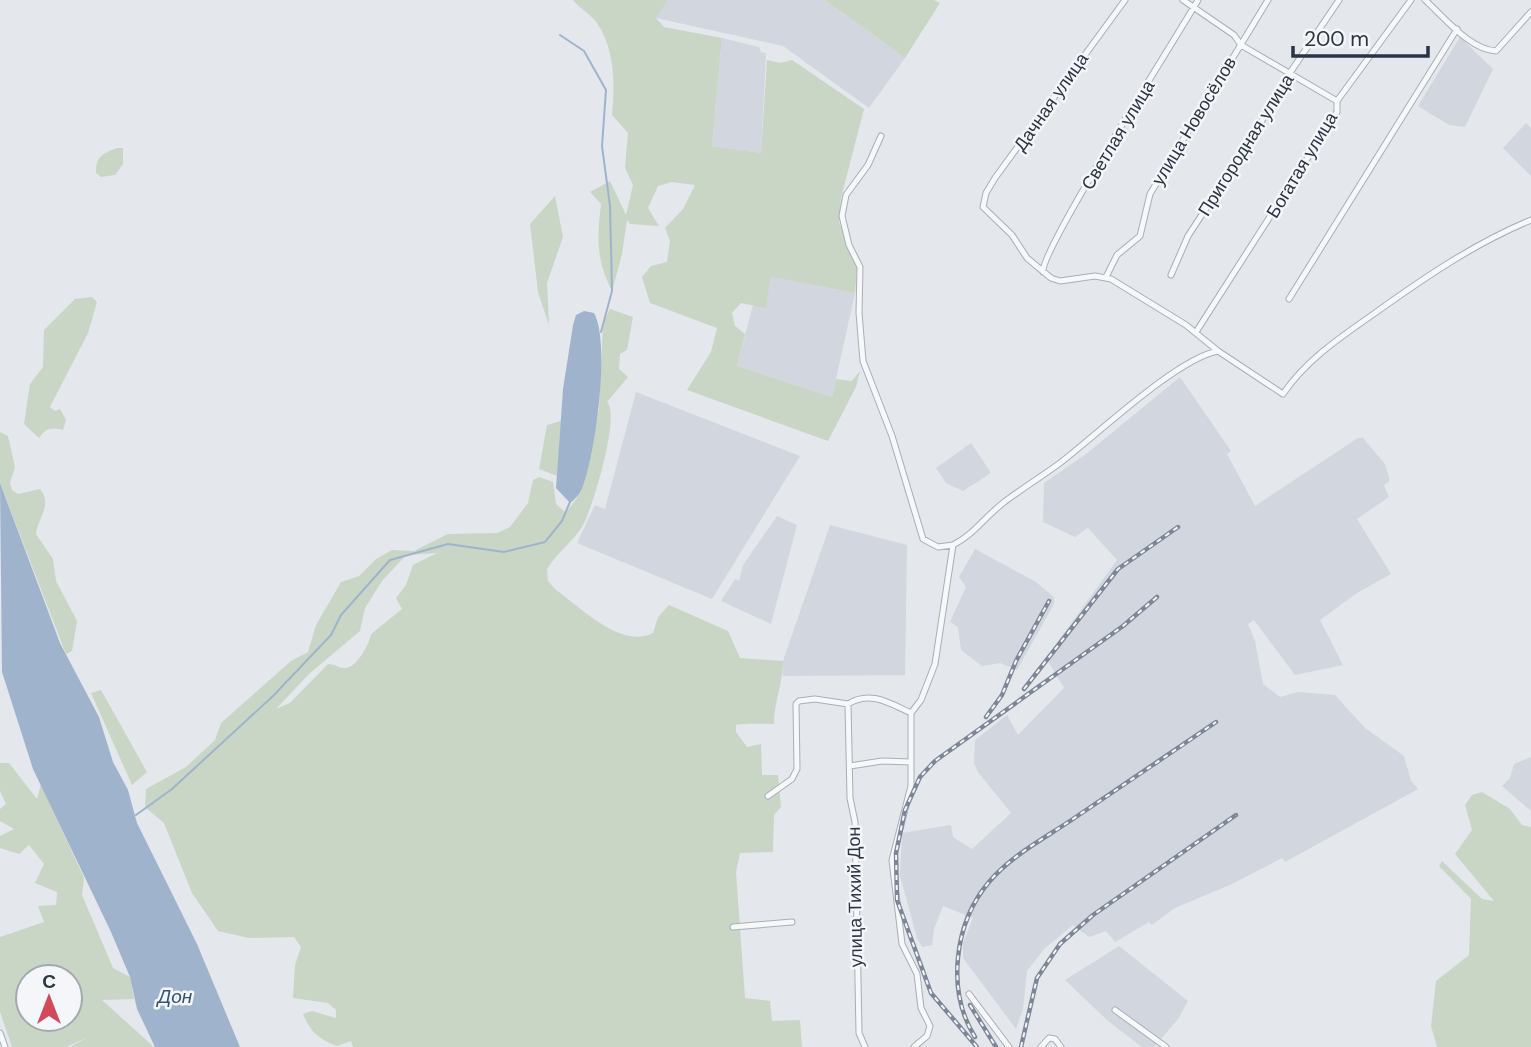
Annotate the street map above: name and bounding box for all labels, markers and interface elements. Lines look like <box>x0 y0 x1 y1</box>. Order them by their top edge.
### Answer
scale bar <box>1293 14 1428 58</box>
text: 200 m <box>1304 25 1369 53</box>
street label: Дачная улица <box>1008 47 1094 156</box>
street label: улица Новосёлов <box>1146 52 1242 190</box>
street label: Пригородная улица <box>1193 69 1300 221</box>
street label: Светлая улица <box>1076 75 1161 194</box>
street label: Богатая улица <box>1261 107 1344 222</box>
street label: улица Тихий Дон <box>842 826 868 968</box>
north arrow <box>14 963 84 1033</box>
text: С <box>42 969 56 994</box>
water label: Дон <box>156 984 193 1009</box>

